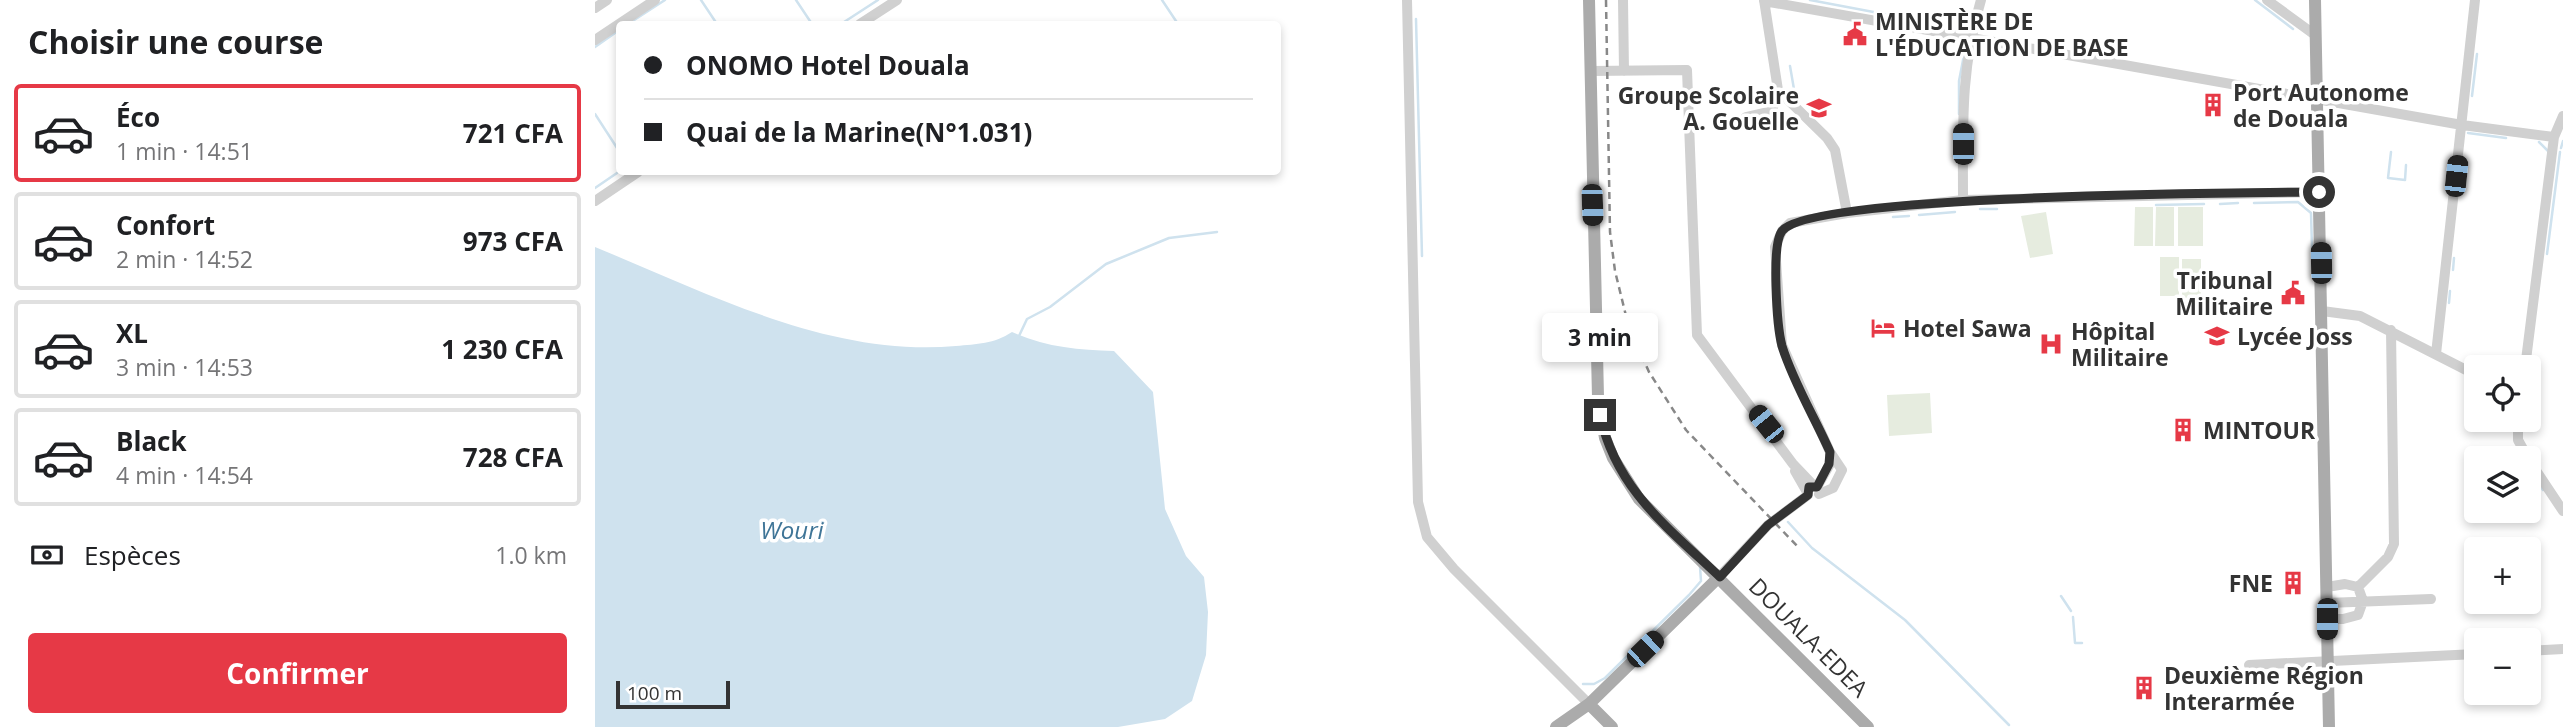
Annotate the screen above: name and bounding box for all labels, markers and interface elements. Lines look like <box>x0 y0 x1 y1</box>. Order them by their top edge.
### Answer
place label: MINISTÈRE DE L'ÉDUCATION DE BASE <box>1875 5 2129 63</box>
text: Choisir une course <box>28 20 323 63</box>
public building icon: MINISTÈRE DE L'ÉDUCATION DE BASE <box>1841 20 1869 48</box>
text: ONOMO Hotel Douala <box>686 47 970 83</box>
place label: Port Autonome de Douala <box>2233 76 2409 134</box>
place label: Groupe Scolaire A. Gouelle <box>1618 79 1799 137</box>
building icon: Port Autonome de Douala <box>2199 91 2227 119</box>
school or university icon: Groupe Scolaire A. Gouelle <box>1805 94 1833 122</box>
text: Éco <box>116 99 160 135</box>
icon: car <box>32 102 95 165</box>
text: Quai de la Marine(N°1.031) <box>686 114 1032 150</box>
text: 721 CFA <box>463 115 563 151</box>
car <box>1953 123 1974 165</box>
text: 1 min · 14:51 <box>116 135 253 167</box>
car <box>2444 154 2469 198</box>
route start <box>2303 176 2335 208</box>
car <box>1581 184 1604 226</box>
text: Confort <box>116 207 215 243</box>
icon: car <box>32 210 95 273</box>
text: 973 CFA <box>463 223 563 259</box>
car <box>2311 242 2332 284</box>
text: 2 min · 14:52 <box>116 243 253 275</box>
place label: Tribunal Militaire <box>2175 264 2273 322</box>
public building icon: Tribunal Militaire <box>2279 279 2307 307</box>
place label: Hotel Sawa <box>1903 312 2032 344</box>
callout: 3 min <box>1542 314 1658 362</box>
hotel icon: Hotel Sawa <box>1869 314 1897 342</box>
text: XL <box>116 315 148 351</box>
place label: Hôpital Militaire <box>2071 315 2169 373</box>
icon: car <box>32 318 95 381</box>
place label: Lycée Joss <box>2237 320 2353 352</box>
text: 3 min <box>1568 321 1632 353</box>
school or university icon: Lycée Joss <box>2203 322 2231 350</box>
hospital icon: Hôpital Militaire <box>2037 330 2065 358</box>
text: 1 230 CFA <box>441 331 563 367</box>
text: 3 min · 14:53 <box>116 351 253 383</box>
map controls <box>2464 355 2541 705</box>
button: locate <box>2464 355 2541 432</box>
route end <box>1584 399 1616 431</box>
car <box>1745 401 1788 447</box>
place label: MINTOUR <box>2203 414 2316 446</box>
building icon: MINTOUR <box>2169 416 2197 444</box>
text: Black <box>116 423 187 459</box>
icon: car <box>32 426 95 489</box>
text: 728 CFA <box>463 439 563 475</box>
button: layers <box>2464 446 2541 523</box>
text: 4 min · 14:54 <box>116 459 253 491</box>
water label: Wouri <box>760 513 825 546</box>
icon: cash <box>28 536 66 574</box>
text: Espèces <box>84 537 181 573</box>
button: + <box>2464 537 2541 614</box>
text: 1.0 km <box>495 539 567 571</box>
place label: FNE <box>2229 567 2273 599</box>
building icon: FNE <box>2279 569 2307 597</box>
street label: DOUALA-EDEA <box>1742 570 1876 704</box>
car <box>2317 598 2338 640</box>
car <box>1623 627 1668 671</box>
button: − <box>2464 628 2541 705</box>
button: Confirmer <box>28 633 567 713</box>
place label: Deuxième Région Interarmée <box>2164 659 2364 717</box>
building icon: Deuxième Région Interarmée <box>2130 674 2158 702</box>
scale bar <box>616 678 730 710</box>
text: 100 m <box>627 680 682 706</box>

